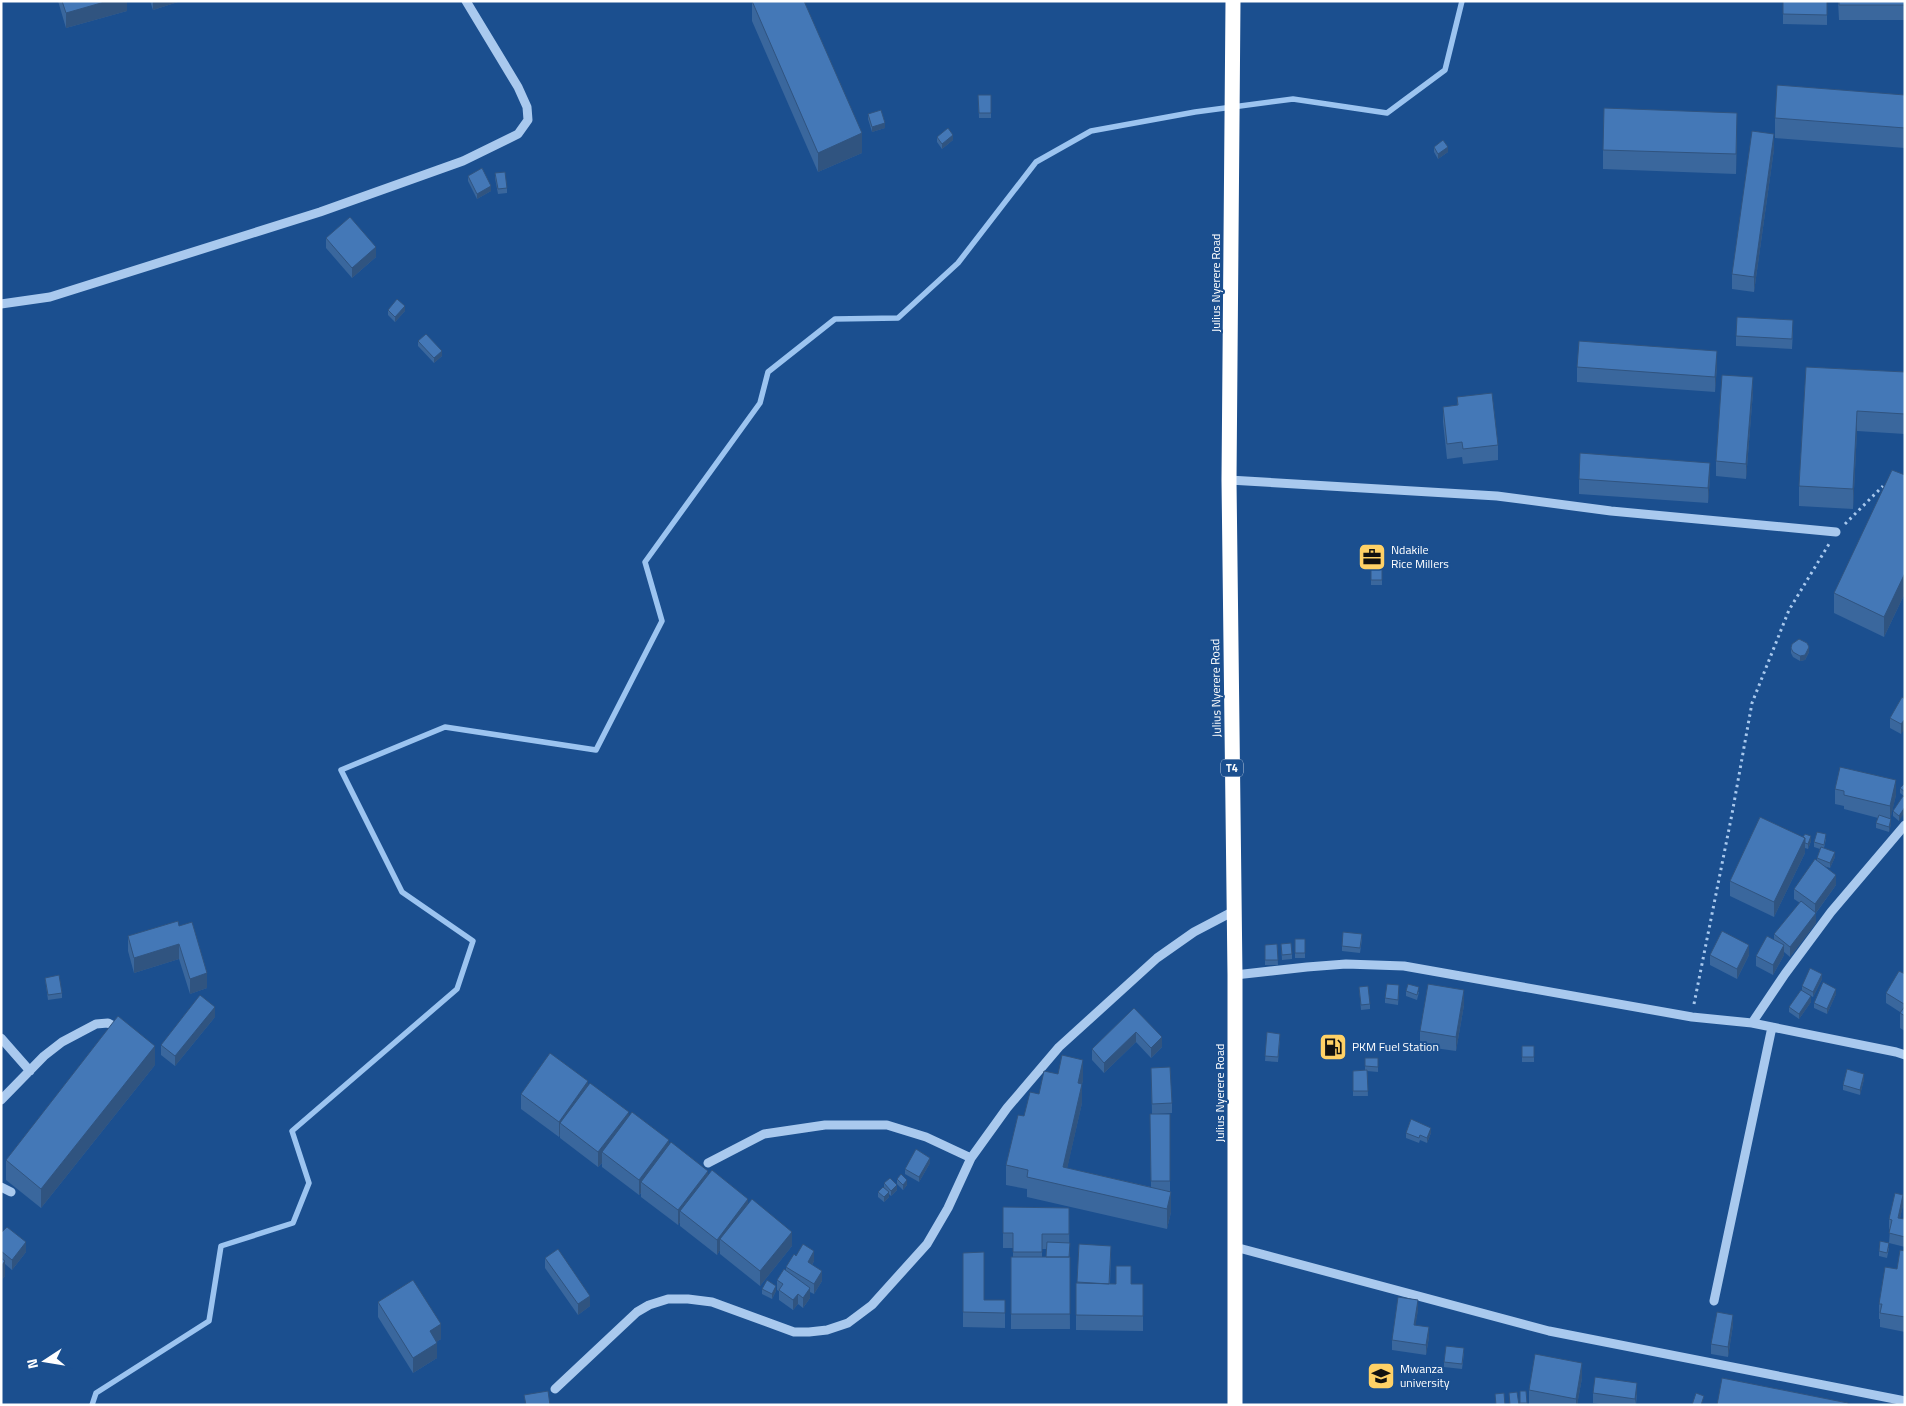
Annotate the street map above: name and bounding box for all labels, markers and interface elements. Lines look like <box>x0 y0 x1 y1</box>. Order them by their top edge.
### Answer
street label: Julius Nyerere Road <box>1206 234 1225 332</box>
place label: Ndakile Rice Millers <box>1391 540 1449 573</box>
office icon: Ndakile Rice Millers <box>1357 542 1387 572</box>
street label: Julius Nyerere Road <box>1205 639 1226 737</box>
road number: T4 <box>1221 760 1243 776</box>
fuel station icon: PKM Fuel Station <box>1318 1032 1348 1062</box>
place label: PKM Fuel Station <box>1352 1037 1439 1056</box>
street label: Julius Nyerere Road <box>1210 1044 1229 1142</box>
north arrow <box>20 1336 70 1386</box>
text: N <box>21 1357 43 1371</box>
place label: Mwanza university <box>1400 1359 1450 1392</box>
school or university icon: Mwanza university <box>1366 1361 1396 1391</box>

